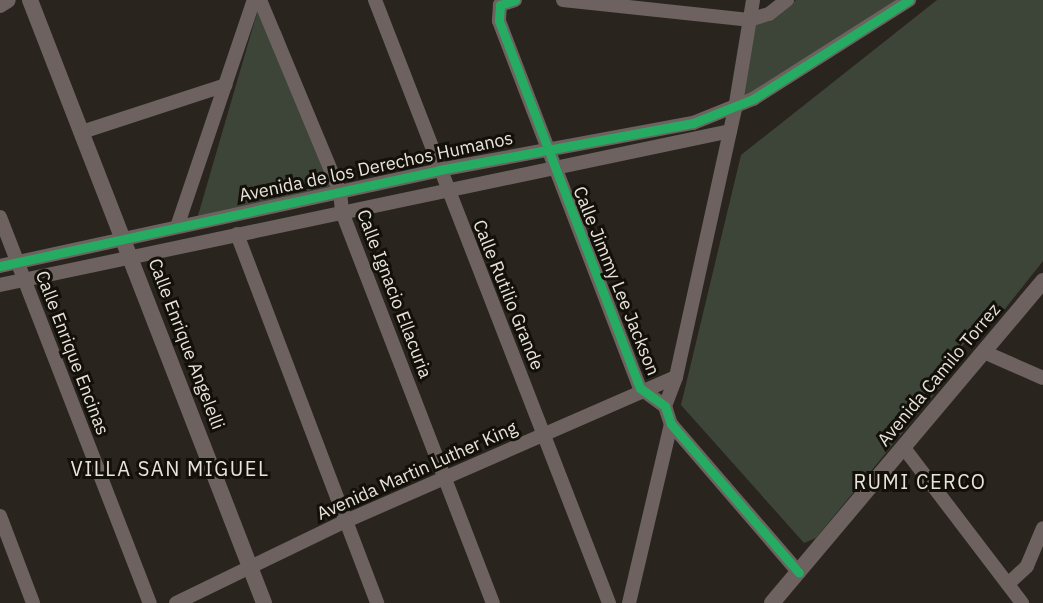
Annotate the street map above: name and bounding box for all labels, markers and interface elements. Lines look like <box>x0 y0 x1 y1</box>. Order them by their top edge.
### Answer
street label: Avenida de los Derechos Humanos <box>237 127 515 207</box>
street label: Calle Jimmy Lee Jackson <box>568 183 664 379</box>
street label: Calle Ignacio Ellacuria <box>352 207 436 381</box>
street label: Calle Rutilio Grande <box>468 217 548 373</box>
street label: Calle Enrique Angelelli <box>143 256 229 432</box>
street label: Calle Enrique Encinas <box>31 268 113 438</box>
street label: Avenida Camilo Torrez <box>873 299 1005 451</box>
street label: Avenida Martin Luther King <box>314 417 520 525</box>
district label: VILLA SAN MIGUEL <box>71 456 269 480</box>
district label: RUMI CERCO <box>853 469 987 493</box>

